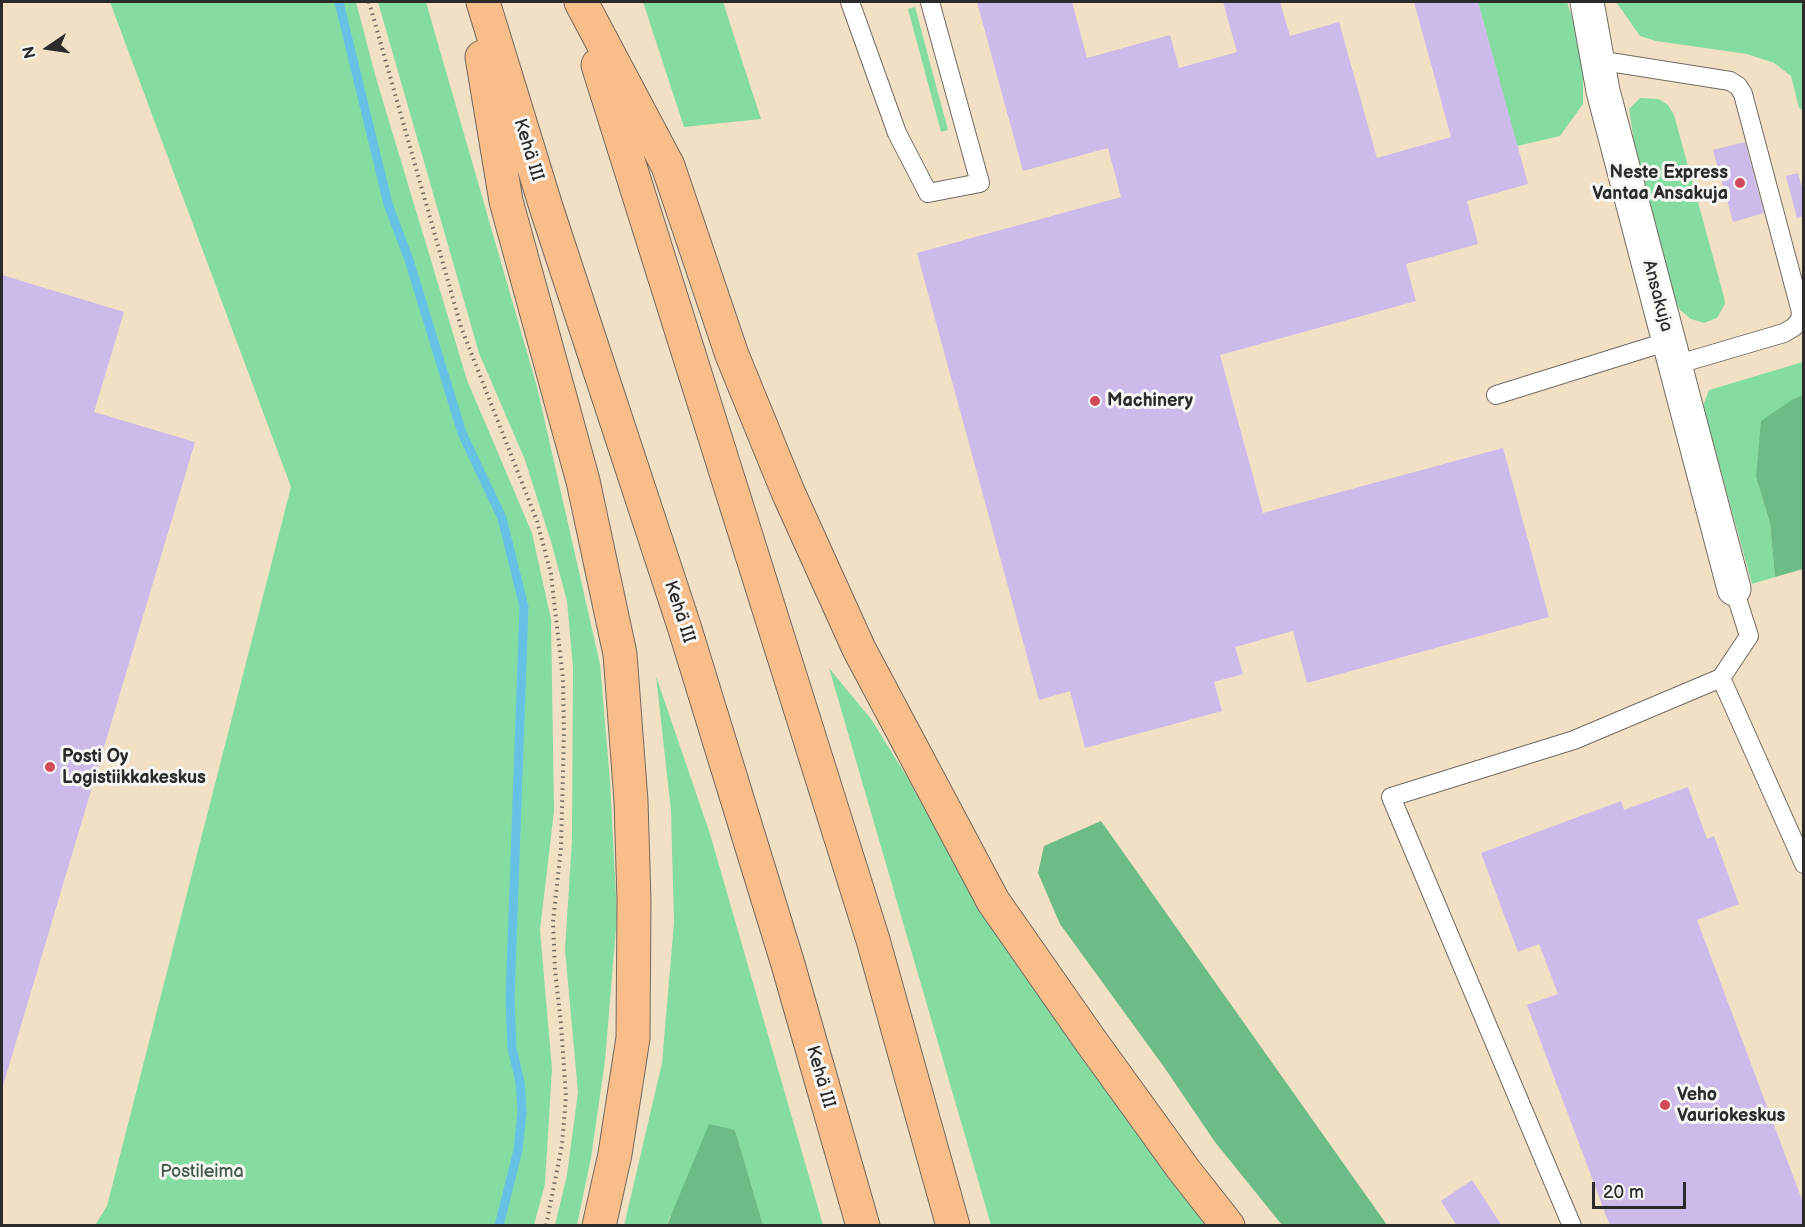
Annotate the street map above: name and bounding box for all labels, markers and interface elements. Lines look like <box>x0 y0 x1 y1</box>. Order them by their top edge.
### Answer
north arrow <box>18 18 78 78</box>
text: N <box>19 44 41 60</box>
street label: Kehä III <box>508 116 548 184</box>
place label: Neste Express Vantaa Ansakuja <box>1592 162 1728 204</box>
marker: Neste Express Vantaa Ansakuja <box>1733 176 1747 190</box>
street label: Ansakuja <box>1637 258 1677 334</box>
place label: Machinery <box>1107 390 1193 412</box>
marker: Machinery <box>1088 394 1102 408</box>
street label: Kehä III <box>659 578 699 646</box>
place label: Posti Oy Logistiikkakeskus <box>62 746 206 789</box>
marker: Posti Oy Logistiikkakeskus <box>43 760 57 774</box>
street label: Kehä III <box>801 1043 839 1111</box>
place label: Veho Vauriokeskus <box>1677 1084 1785 1126</box>
marker: Veho Vauriokeskus <box>1658 1098 1672 1112</box>
park label: Postileima <box>160 1161 244 1183</box>
scale bar <box>1595 1170 1690 1208</box>
text: 20 m <box>1603 1182 1644 1203</box>

